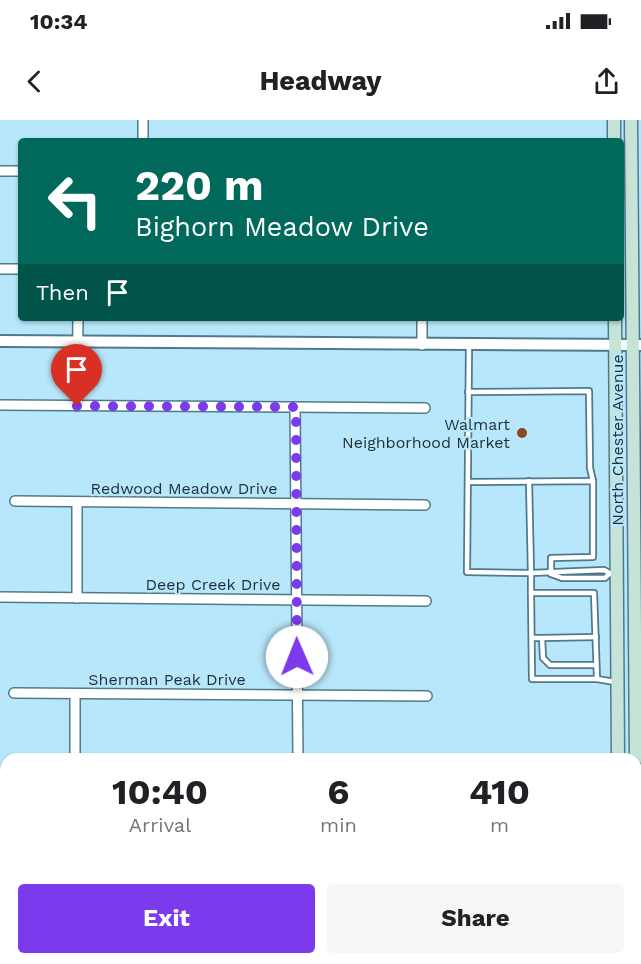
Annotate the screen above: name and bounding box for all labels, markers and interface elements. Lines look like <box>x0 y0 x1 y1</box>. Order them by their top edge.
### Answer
text: 10:34 <box>30 9 88 34</box>
icon: back <box>18 65 51 98</box>
text: Headway <box>259 65 382 97</box>
icon: share <box>590 65 623 98</box>
text: 220 m <box>135 161 264 210</box>
icon: left <box>36 162 114 240</box>
text: Bighorn Meadow Drive <box>135 211 429 243</box>
icon: arrive <box>101 276 134 309</box>
text: Then <box>36 280 89 305</box>
pin <box>51 344 102 406</box>
icon: arrive <box>60 353 93 386</box>
street label: North Chester Avenue <box>608 354 627 526</box>
place label: Walmart Neighborhood Market <box>342 415 510 452</box>
marker: Walmart Neighborhood Market <box>515 426 529 440</box>
street label: Redwood Meadow Drive <box>91 479 277 498</box>
street label: Deep Creek Drive <box>145 575 281 594</box>
position arrow <box>265 625 329 689</box>
street label: Sherman Peak Drive <box>88 670 246 689</box>
text: 10:40 <box>112 771 208 813</box>
text: 6 <box>327 771 350 813</box>
text: 410 <box>469 771 530 813</box>
text: Arrival <box>129 813 191 837</box>
text: min <box>320 813 357 837</box>
text: m <box>490 813 509 837</box>
button: Exit <box>18 884 315 953</box>
button: Share <box>327 884 624 953</box>

